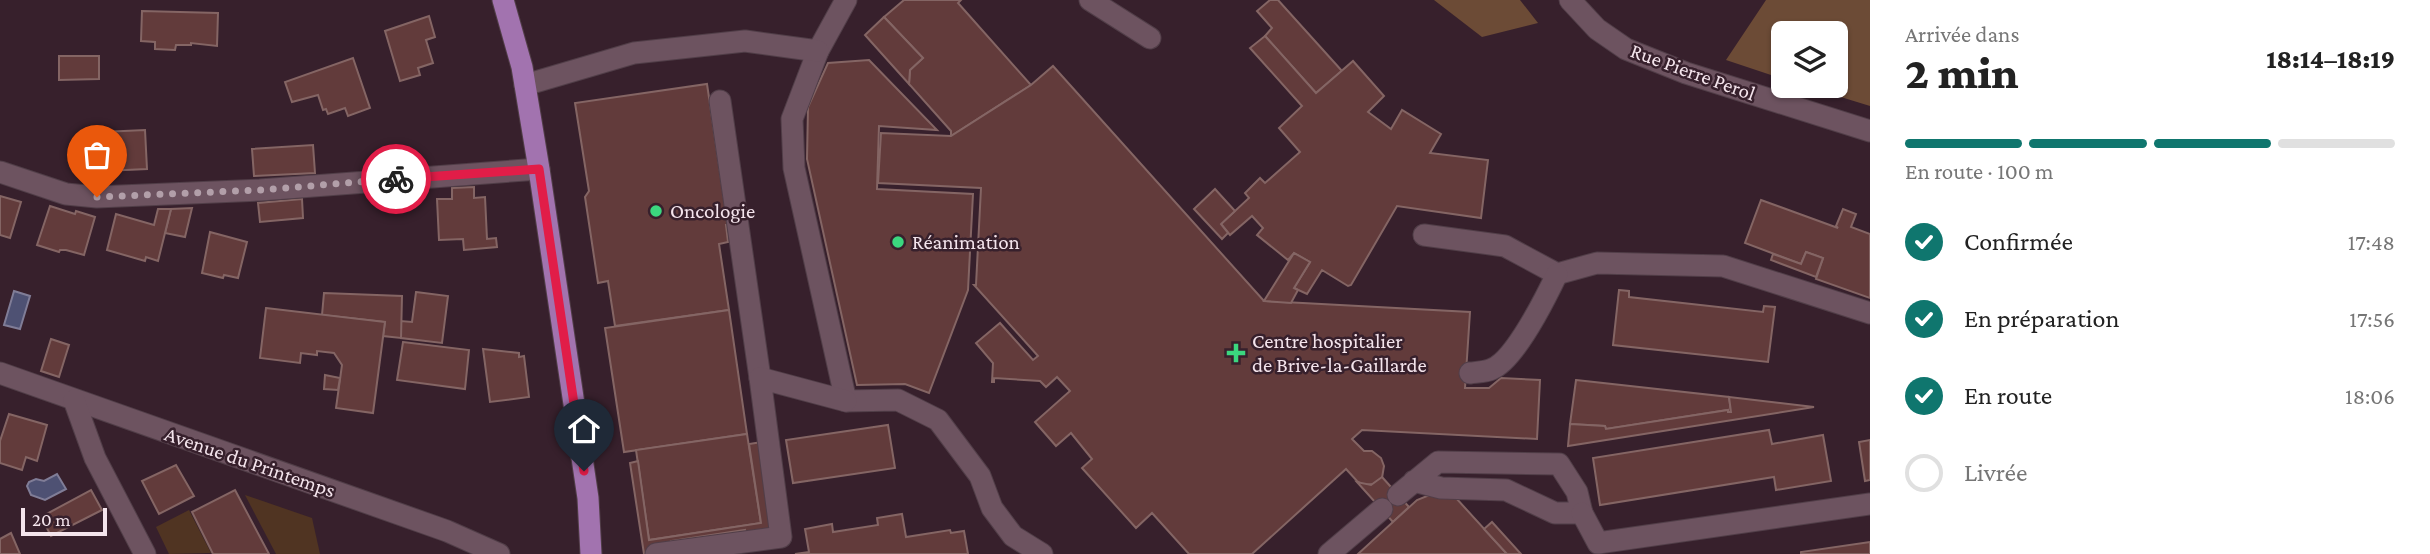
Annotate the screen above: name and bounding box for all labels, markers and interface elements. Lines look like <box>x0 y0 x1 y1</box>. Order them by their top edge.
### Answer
map controls <box>1771 21 1848 98</box>
button: layers <box>1771 21 1848 98</box>
text: Arrivée dans <box>1905 21 2020 47</box>
street label: Rue Pierre Perol <box>1627 38 1759 106</box>
text: 18:14–18:19 <box>2266 45 2395 74</box>
text: 2 min <box>1905 47 2019 98</box>
pin <box>67 125 127 197</box>
icon: bag <box>78 136 116 174</box>
courier <box>361 144 431 214</box>
text: En route · 100 m <box>1905 158 2054 184</box>
icon: bike <box>377 160 415 198</box>
place label: Oncologie <box>670 199 755 223</box>
marker: Oncologie <box>648 203 664 219</box>
icon: check <box>1905 223 1943 261</box>
text: Confirmée <box>1964 227 2073 256</box>
text: 17:48 <box>2348 229 2395 255</box>
place label: Réanimation <box>912 230 1020 254</box>
marker: Réanimation <box>890 234 906 250</box>
icon: check <box>1905 300 1943 338</box>
text: En préparation <box>1964 304 2119 333</box>
text: 17:56 <box>2349 306 2395 332</box>
place label: Centre hospitalier de Brive-la-Gaillarde <box>1252 329 1427 377</box>
marker: Centre hospitalier de Brive-la-Gaillarde <box>1226 343 1246 363</box>
icon: check <box>1905 377 1943 415</box>
text: En route <box>1964 381 2052 410</box>
text: 18:06 <box>2345 383 2395 409</box>
pin <box>554 399 614 471</box>
icon: home <box>565 410 603 448</box>
street label: Avenue du Printemps <box>162 422 338 502</box>
text: Livrée <box>1964 458 2027 487</box>
scale bar <box>21 505 107 537</box>
text: 20 m <box>32 509 71 530</box>

